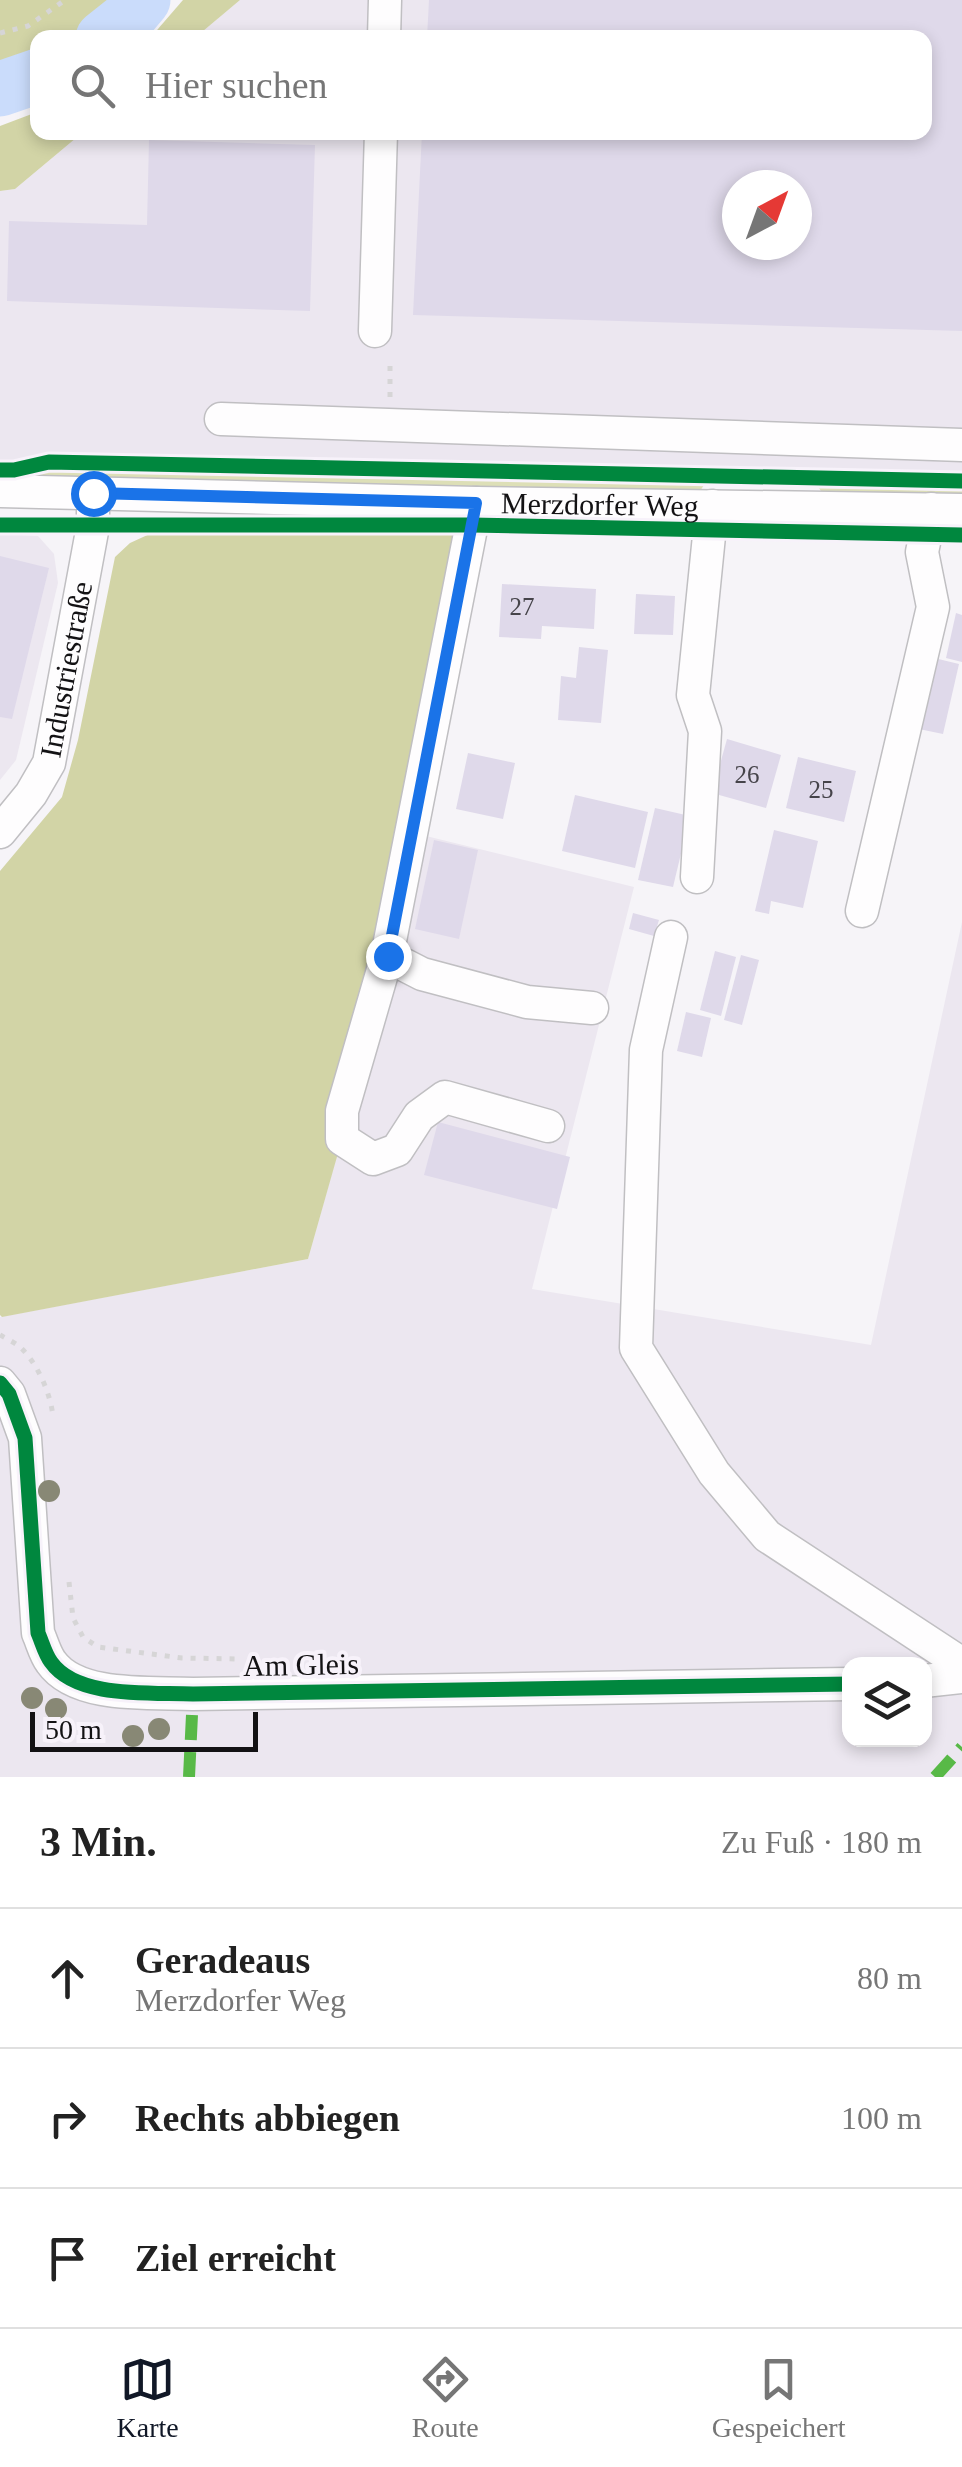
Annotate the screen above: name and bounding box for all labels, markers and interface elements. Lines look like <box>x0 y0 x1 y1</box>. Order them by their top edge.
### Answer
search box <box>30 30 932 140</box>
icon: search <box>65 58 120 113</box>
text: Hier suchen <box>145 64 328 106</box>
north arrow <box>722 170 812 260</box>
route start <box>71 471 117 517</box>
street label: Merzdorfer Weg <box>501 486 699 522</box>
street label: Industriestraße <box>33 579 98 760</box>
house number: 27 <box>510 593 535 620</box>
house number: 26 <box>735 761 760 788</box>
house number: 25 <box>809 776 834 803</box>
route end <box>366 934 412 980</box>
street label: Am Gleis <box>243 1647 359 1682</box>
map controls <box>842 1657 932 1747</box>
button: layers <box>842 1657 932 1747</box>
scale bar <box>30 1707 258 1752</box>
text: 50 m <box>45 1714 102 1745</box>
text: 3 Min. <box>40 1819 157 1865</box>
text: Zu Fuß · 180 m <box>721 1824 922 1860</box>
text: Geradeaus <box>135 1939 310 1981</box>
icon: ahead <box>40 1951 95 2006</box>
text: 80 m <box>857 1960 922 1996</box>
text: Merzdorfer Weg <box>135 1982 346 2018</box>
icon: right <box>40 2091 95 2146</box>
text: Rechts abbiegen <box>135 2097 400 2139</box>
text: 100 m <box>841 2100 922 2136</box>
icon: arrive <box>40 2231 95 2286</box>
text: Ziel erreicht <box>135 2237 336 2279</box>
tab: Karte <box>117 2352 179 2444</box>
tab: Route <box>412 2352 479 2444</box>
tab: Gespeichert <box>712 2352 845 2444</box>

